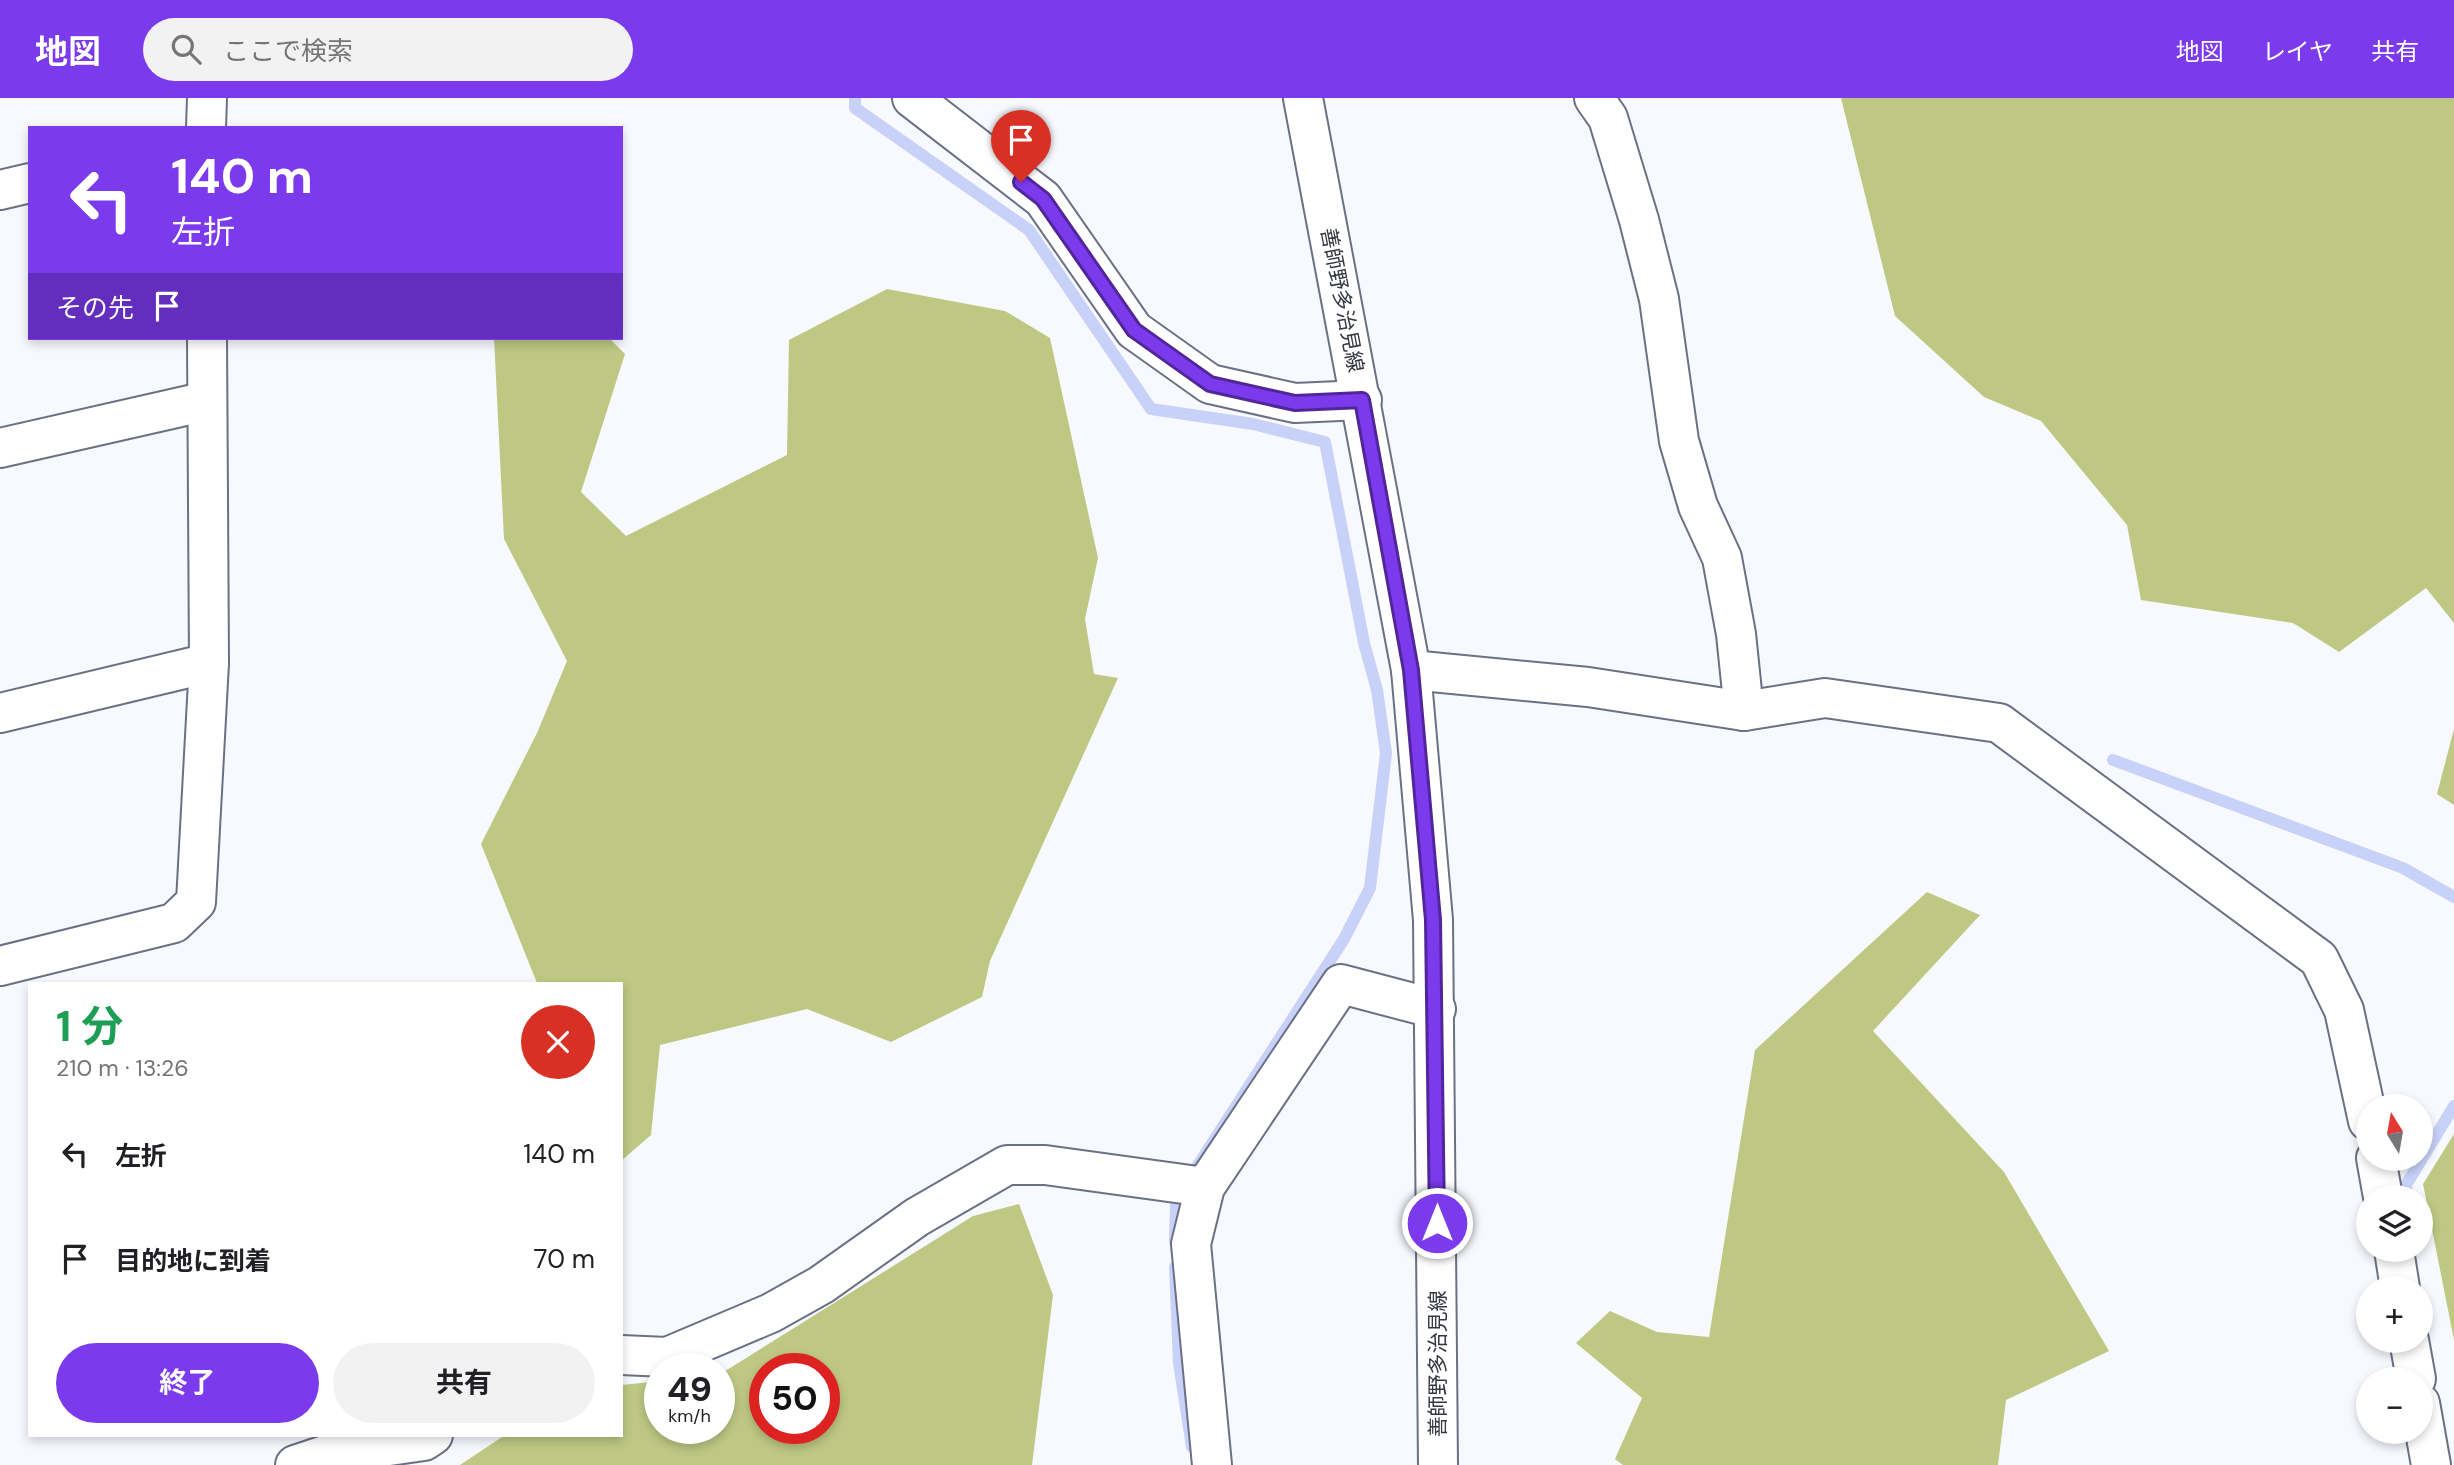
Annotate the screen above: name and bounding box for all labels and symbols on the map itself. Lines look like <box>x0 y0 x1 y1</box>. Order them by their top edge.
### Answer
pin <box>991 110 1051 182</box>
street label: 善師野多治見線 <box>1314 225 1370 375</box>
north arrow <box>2356 1094 2432 1171</box>
position arrow <box>1400 1186 1474 1260</box>
street label: 善師野多治見線 <box>1424 1291 1452 1438</box>
speed limit sign: 50 <box>749 1353 840 1444</box>

